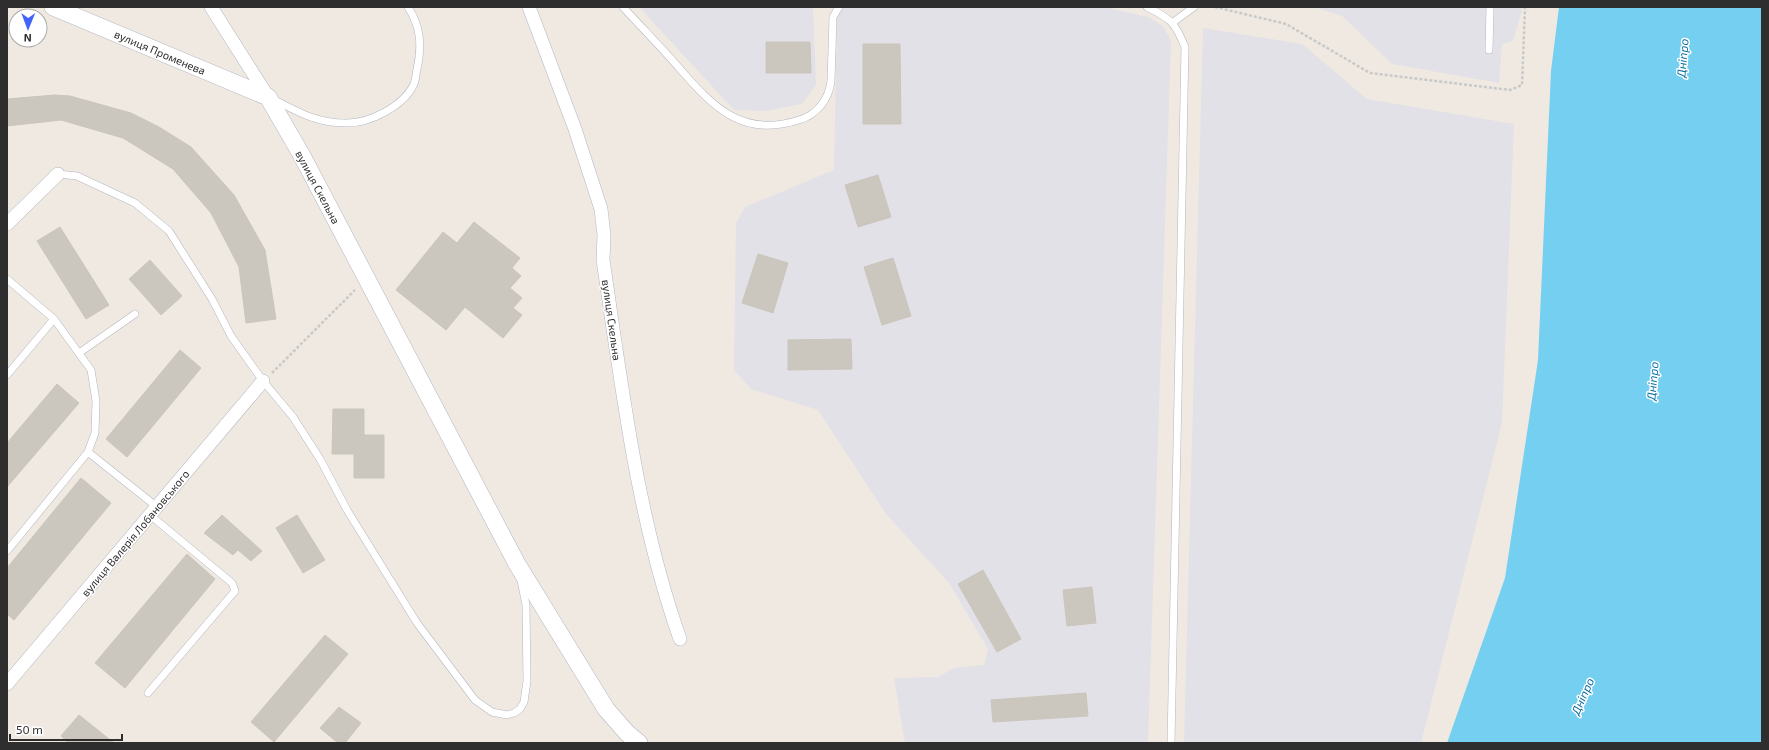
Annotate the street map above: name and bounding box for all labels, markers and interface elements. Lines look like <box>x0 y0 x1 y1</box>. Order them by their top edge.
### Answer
north arrow <box>8 8 48 48</box>
street label: вулиця Променева <box>112 27 208 78</box>
text: N <box>24 32 32 45</box>
water label: Дніпро <box>1673 38 1691 79</box>
street label: вулиця Скельна <box>292 148 343 227</box>
street label: вулиця Скельна <box>599 279 624 361</box>
water label: Дніпро <box>1643 361 1661 402</box>
street label: вулиця Валерія Лобановського <box>78 467 192 599</box>
water label: Дніпро <box>1567 675 1596 718</box>
scale bar <box>10 716 122 742</box>
text: 50 m <box>16 722 43 736</box>

